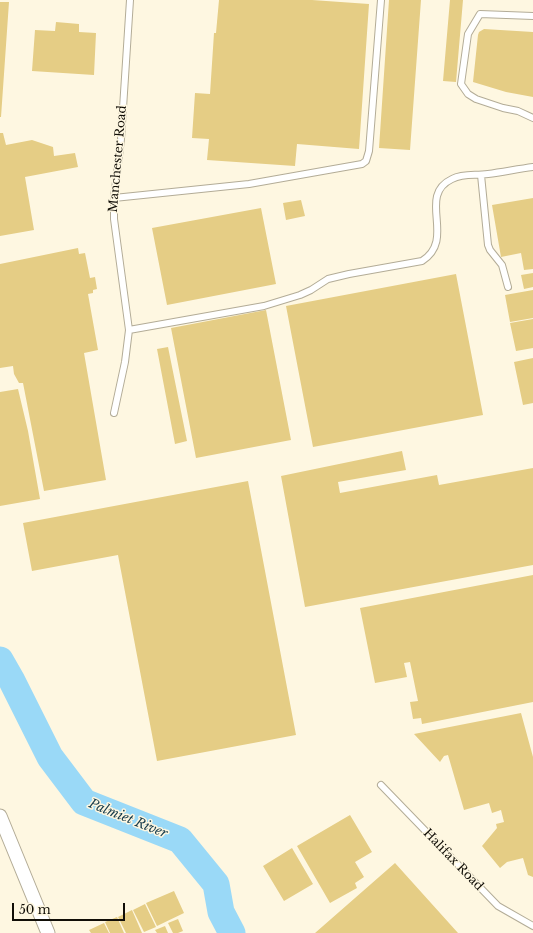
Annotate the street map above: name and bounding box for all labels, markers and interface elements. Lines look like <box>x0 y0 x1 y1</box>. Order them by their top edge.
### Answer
street label: Manchester Road <box>106 105 130 213</box>
water label: Palmiet River <box>86 796 170 842</box>
street label: Halifax Road <box>420 826 486 894</box>
scale bar <box>14 895 127 921</box>
text: 50 m <box>19 902 51 917</box>

